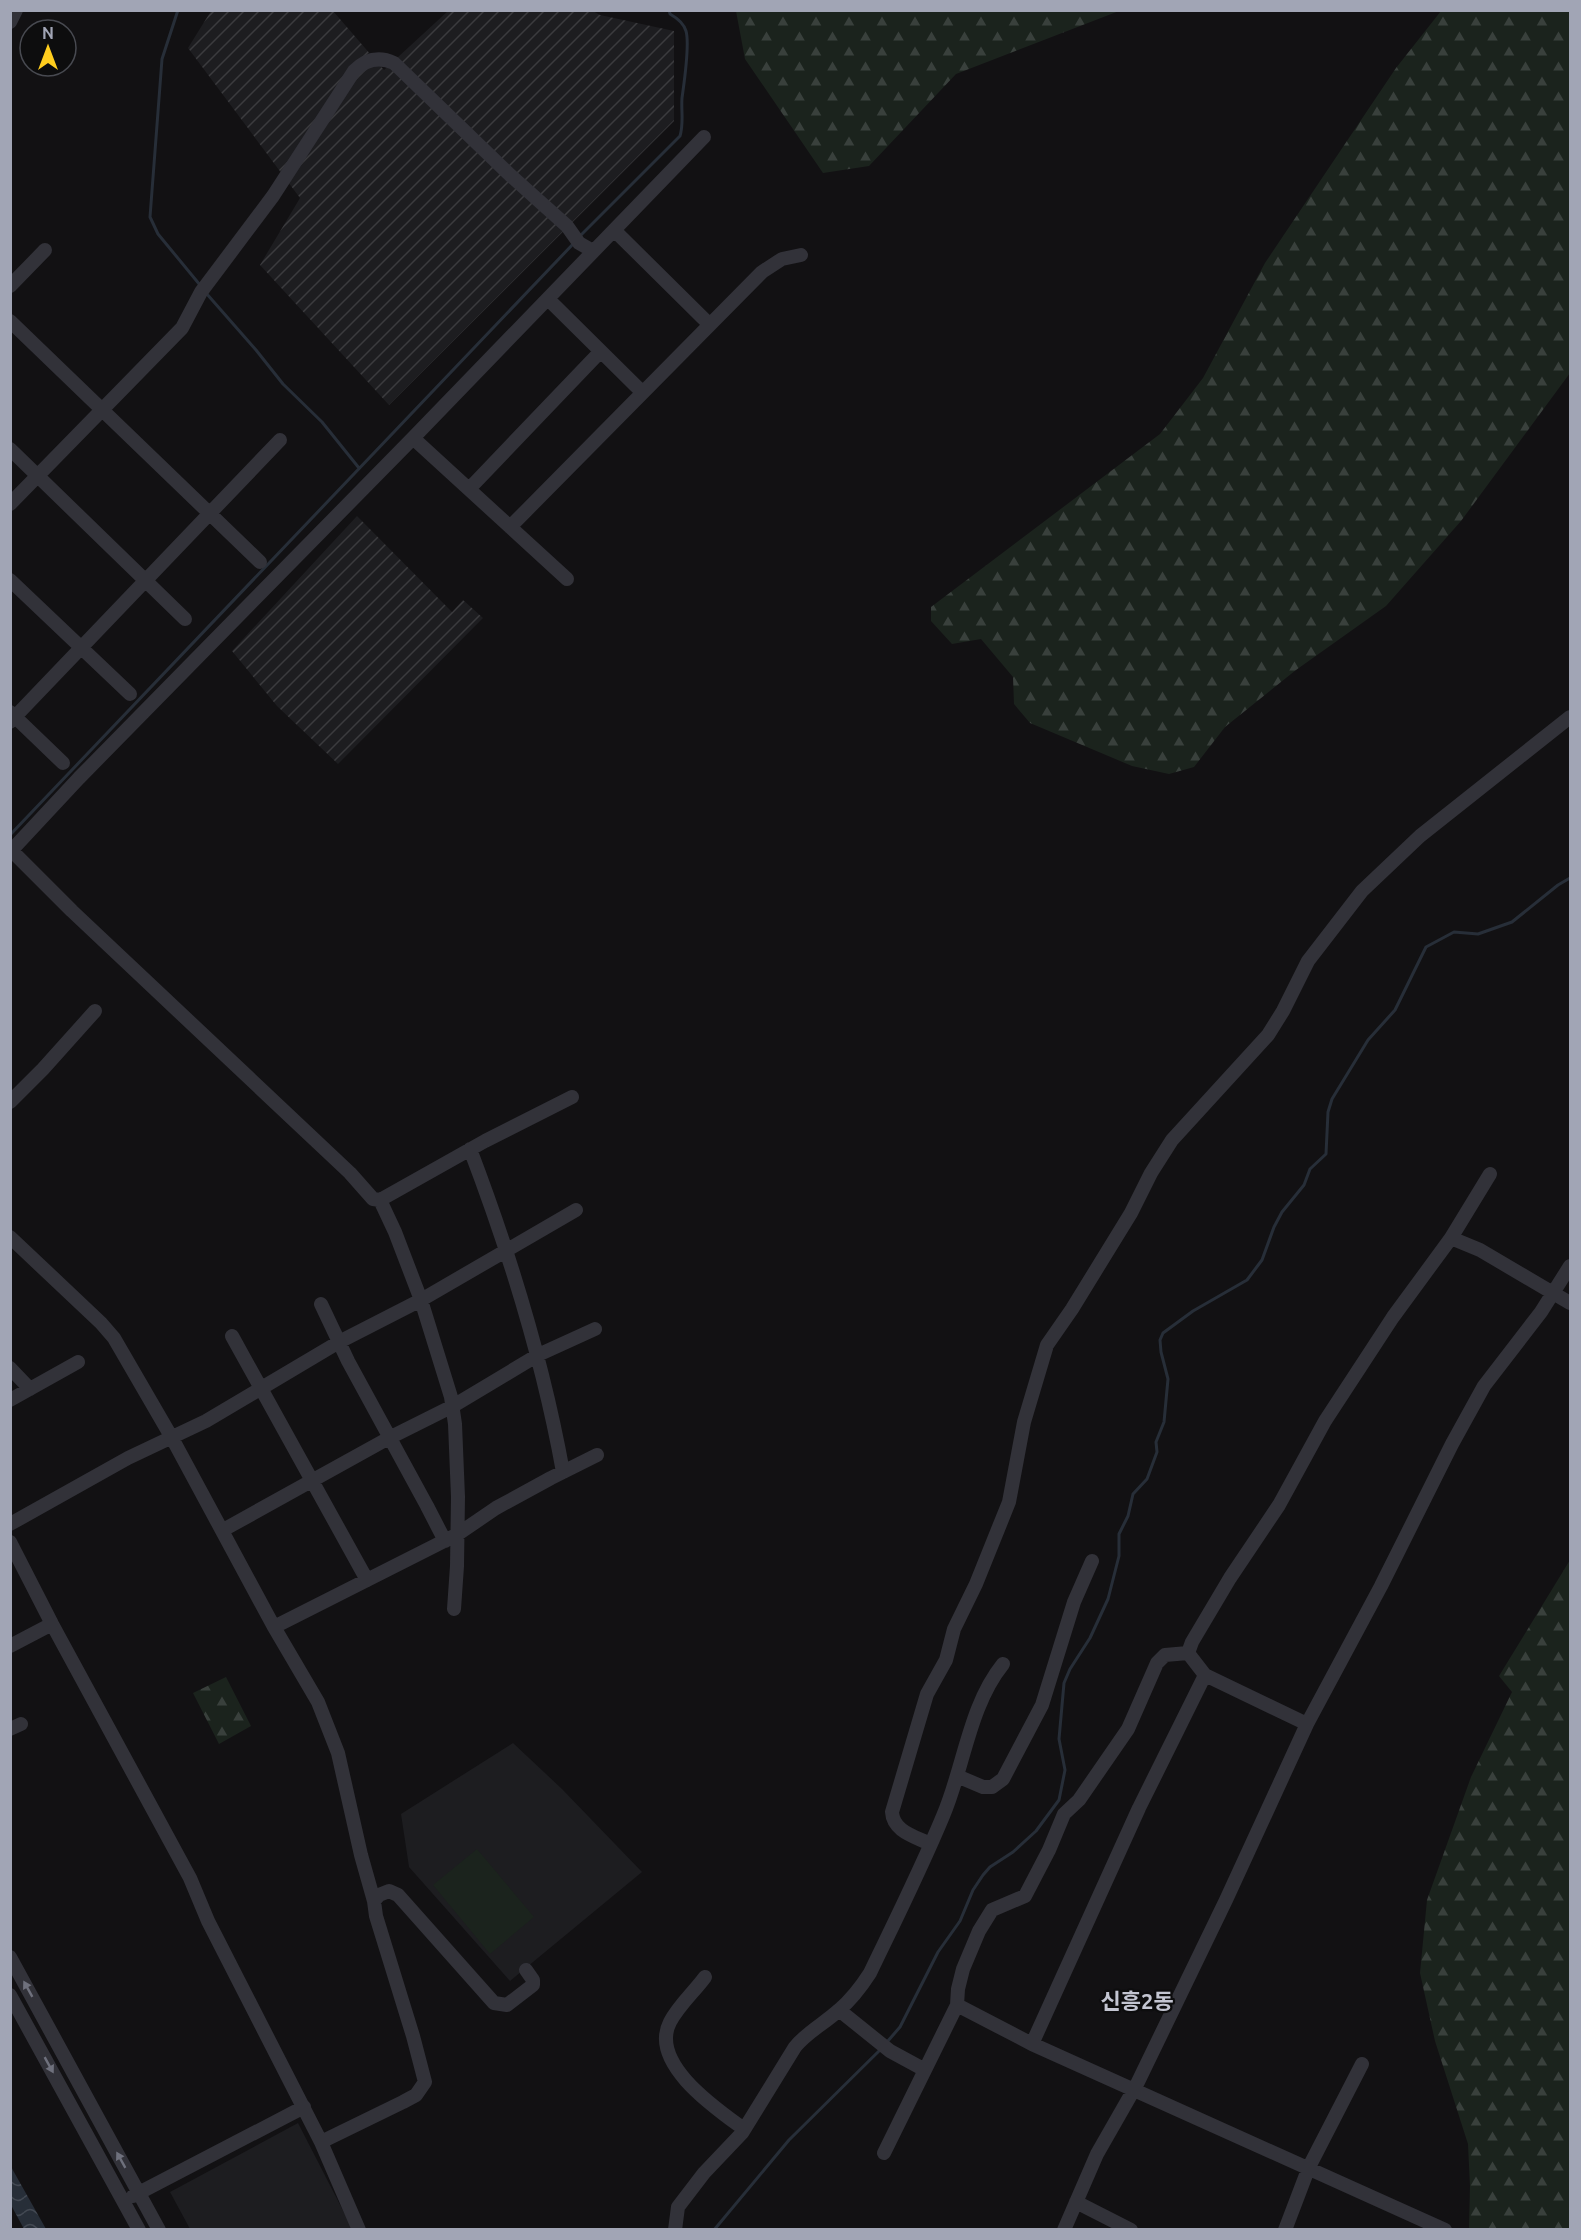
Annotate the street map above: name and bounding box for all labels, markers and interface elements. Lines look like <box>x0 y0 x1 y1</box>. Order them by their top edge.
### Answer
north arrow <box>18 18 78 78</box>
text: N <box>42 24 54 42</box>
one-way arrow <box>23 1980 33 1997</box>
district label: 신흥2동 <box>1100 1988 1174 2013</box>
one-way arrow <box>44 2057 54 2074</box>
one-way arrow <box>116 2151 126 2168</box>

